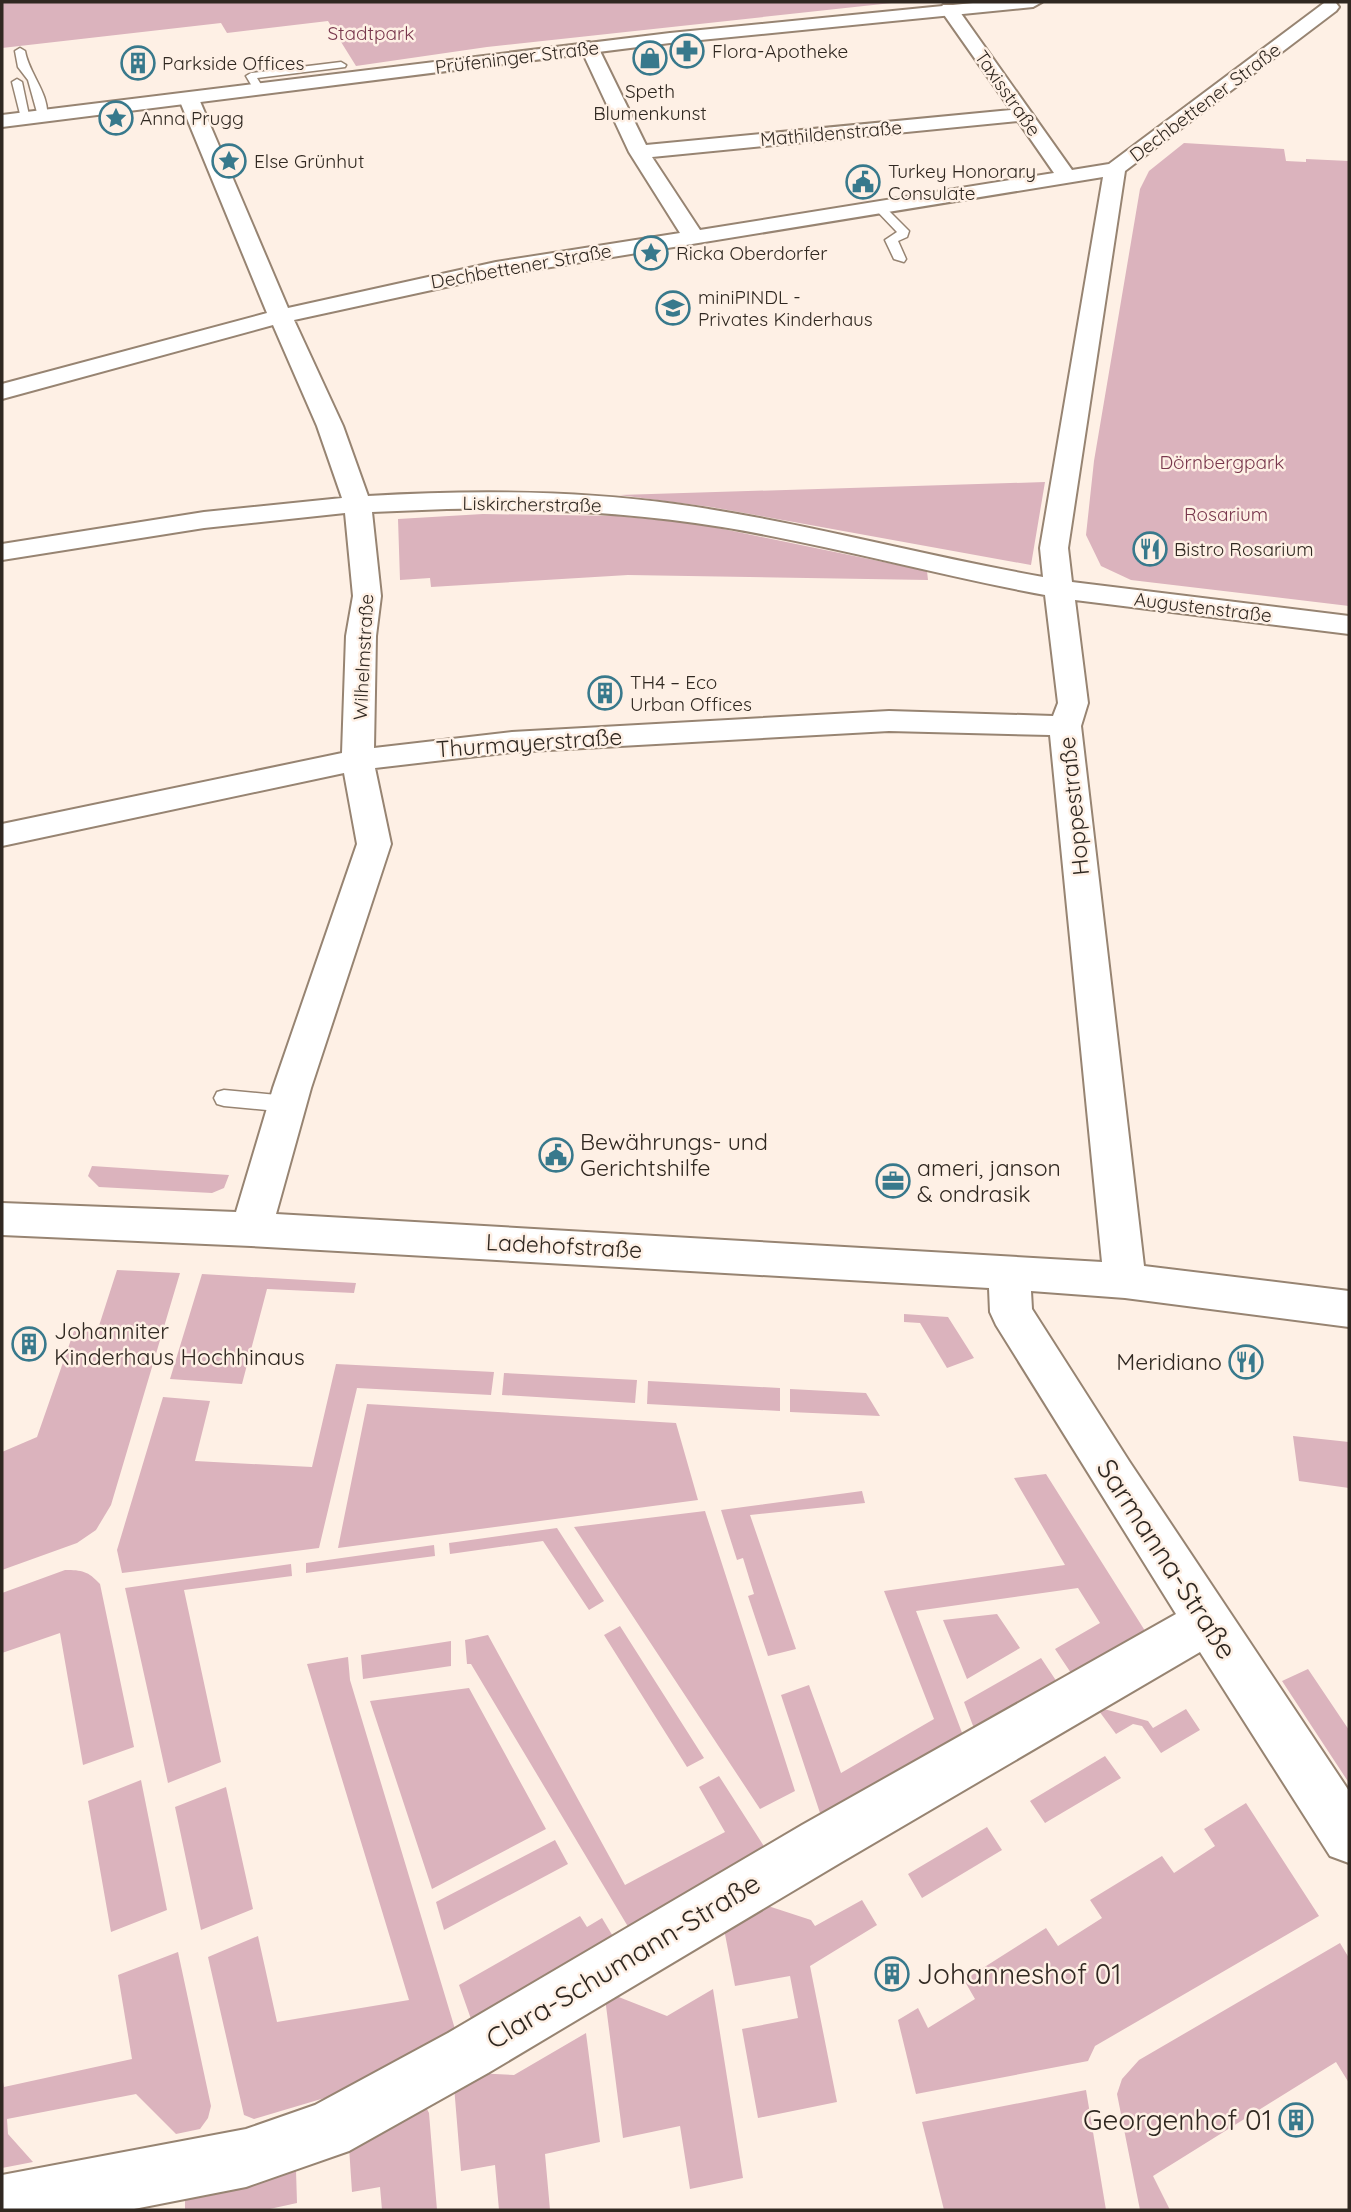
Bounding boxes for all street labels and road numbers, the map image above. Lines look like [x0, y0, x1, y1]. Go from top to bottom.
street label: Prüfeninger Straße [434, 35, 600, 79]
street label: Dechbettener Straße [1125, 37, 1285, 167]
street label: Taxisstraße [970, 45, 1046, 141]
street label: Mathildenstraße [759, 115, 903, 151]
street label: Dechbettener Straße [429, 238, 613, 294]
street label: Liskircherstraße [462, 491, 602, 517]
street label: Augustenstraße [1133, 587, 1273, 627]
street label: Wilhelmstraße [348, 593, 378, 721]
street label: Thurmayerstraße [435, 722, 623, 763]
street label: Hoppestraße [1052, 735, 1095, 877]
street label: Ladehofstraße [485, 1227, 643, 1264]
street label: Sarmanna-Straße [1090, 1452, 1245, 1665]
street label: Clara-Schumann-Straße [479, 1865, 766, 2056]

